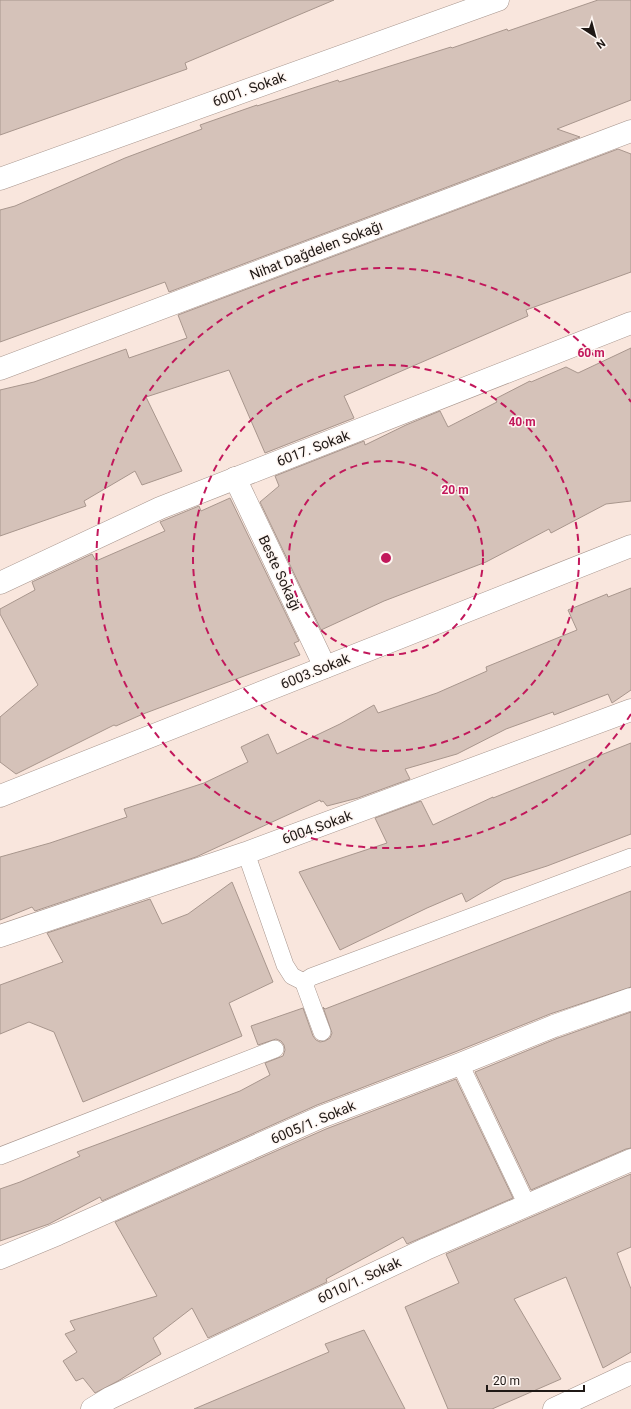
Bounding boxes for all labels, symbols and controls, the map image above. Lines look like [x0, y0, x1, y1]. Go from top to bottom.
north arrow [575, 16, 615, 56]
text: N [593, 36, 608, 51]
street label: 6001. Sokak [210, 68, 289, 110]
street label: Nihat Dağdelen Sokağı [247, 217, 385, 283]
text: 60 m [577, 346, 605, 360]
text: 40 m [508, 415, 536, 429]
street label: 6017. Sokak [274, 426, 353, 469]
text: 20 m [441, 483, 469, 497]
street label: Beste Sokağı [256, 533, 304, 613]
centre of rings [379, 551, 393, 565]
street label: 6003.Sokak [278, 650, 353, 692]
street label: 6004.Sokak [280, 807, 355, 847]
street label: 6005/1. Sokak [268, 1097, 359, 1147]
street label: 6010/1. Sokak [315, 1253, 404, 1306]
scale bar [487, 1367, 584, 1393]
text: 20 m [493, 1374, 520, 1388]

